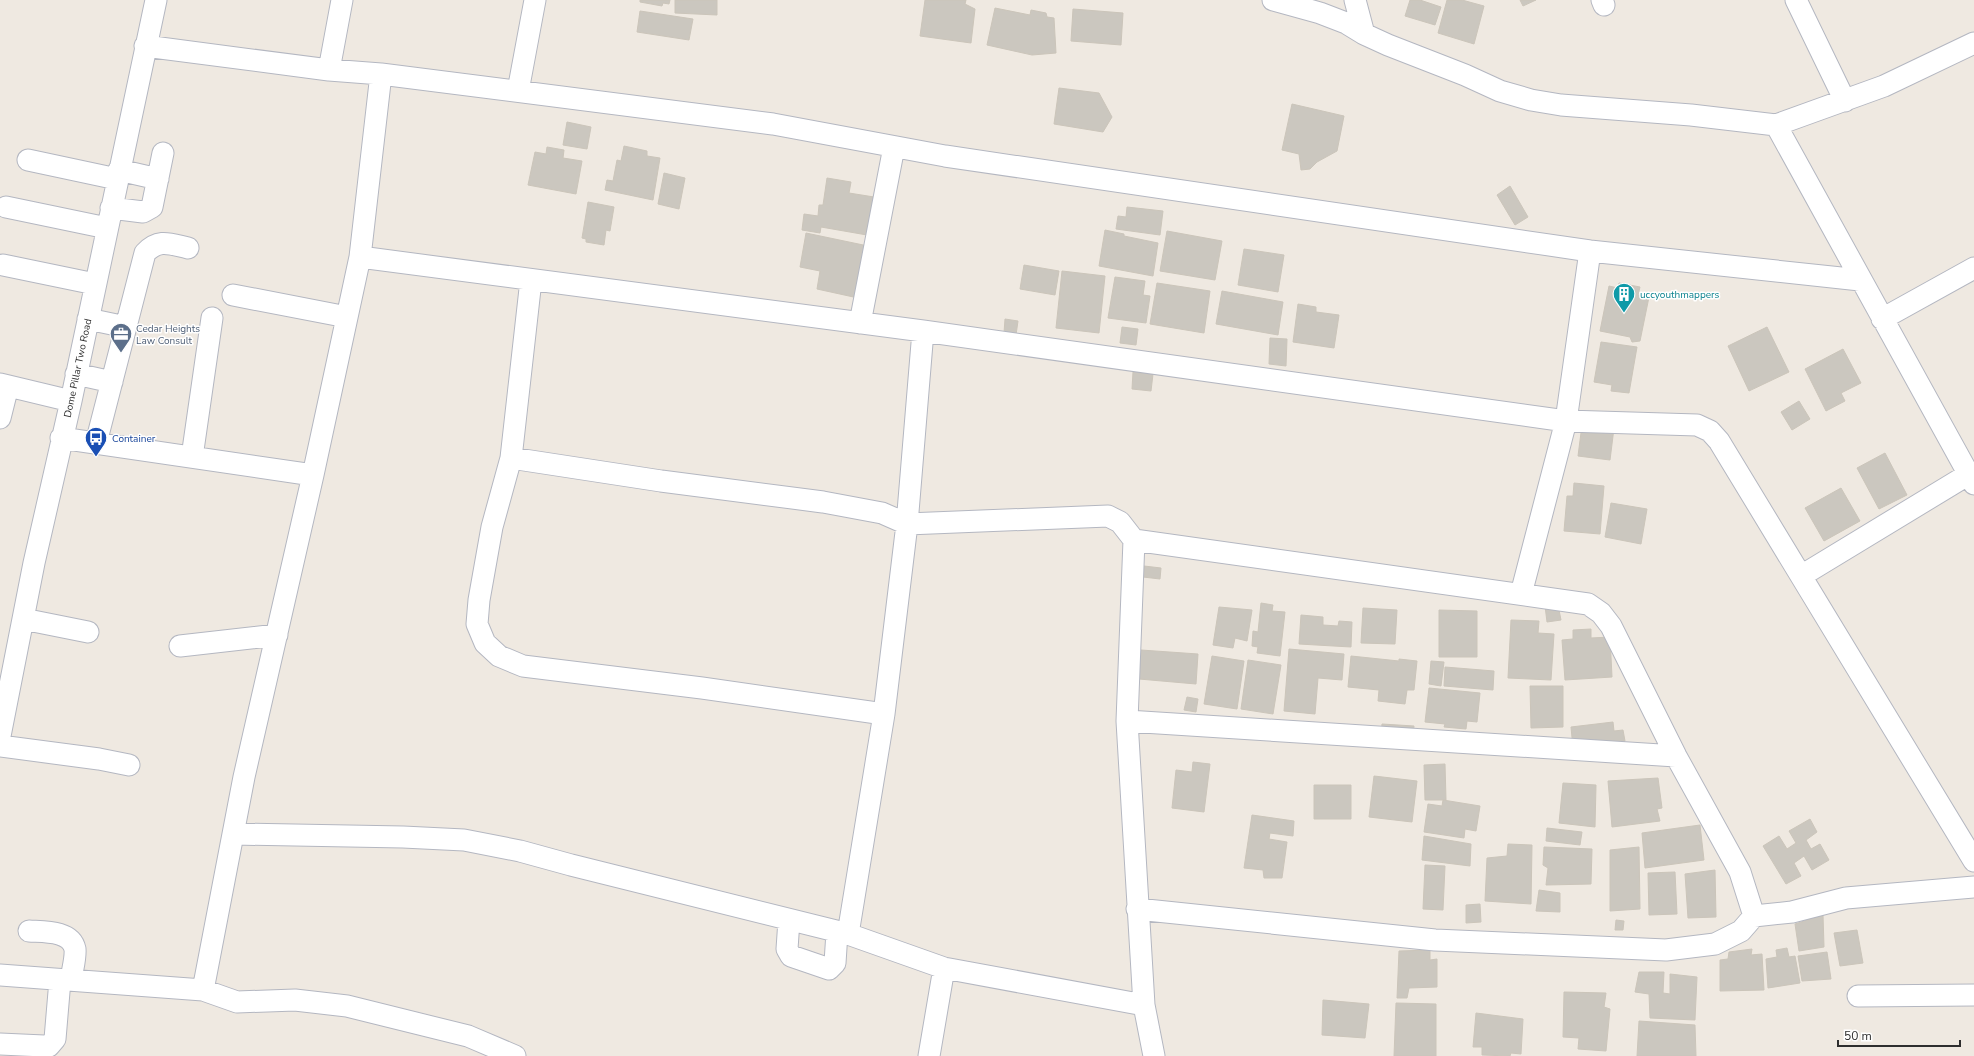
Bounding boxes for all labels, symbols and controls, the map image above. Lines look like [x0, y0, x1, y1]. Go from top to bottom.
building icon: uccyouthmappers [1611, 281, 1637, 314]
place label: uccyouthmappers [1640, 288, 1720, 302]
street label: Dome Pillar Two Road [61, 317, 95, 419]
office icon: Cedar Heights Law Consult [108, 321, 134, 354]
place label: Cedar Heights Law Consult [136, 322, 200, 348]
bus stop icon: Container [83, 425, 109, 458]
place label: Container [112, 432, 156, 446]
scale bar [1838, 1022, 1960, 1048]
text: 50 m [1844, 1028, 1872, 1044]

